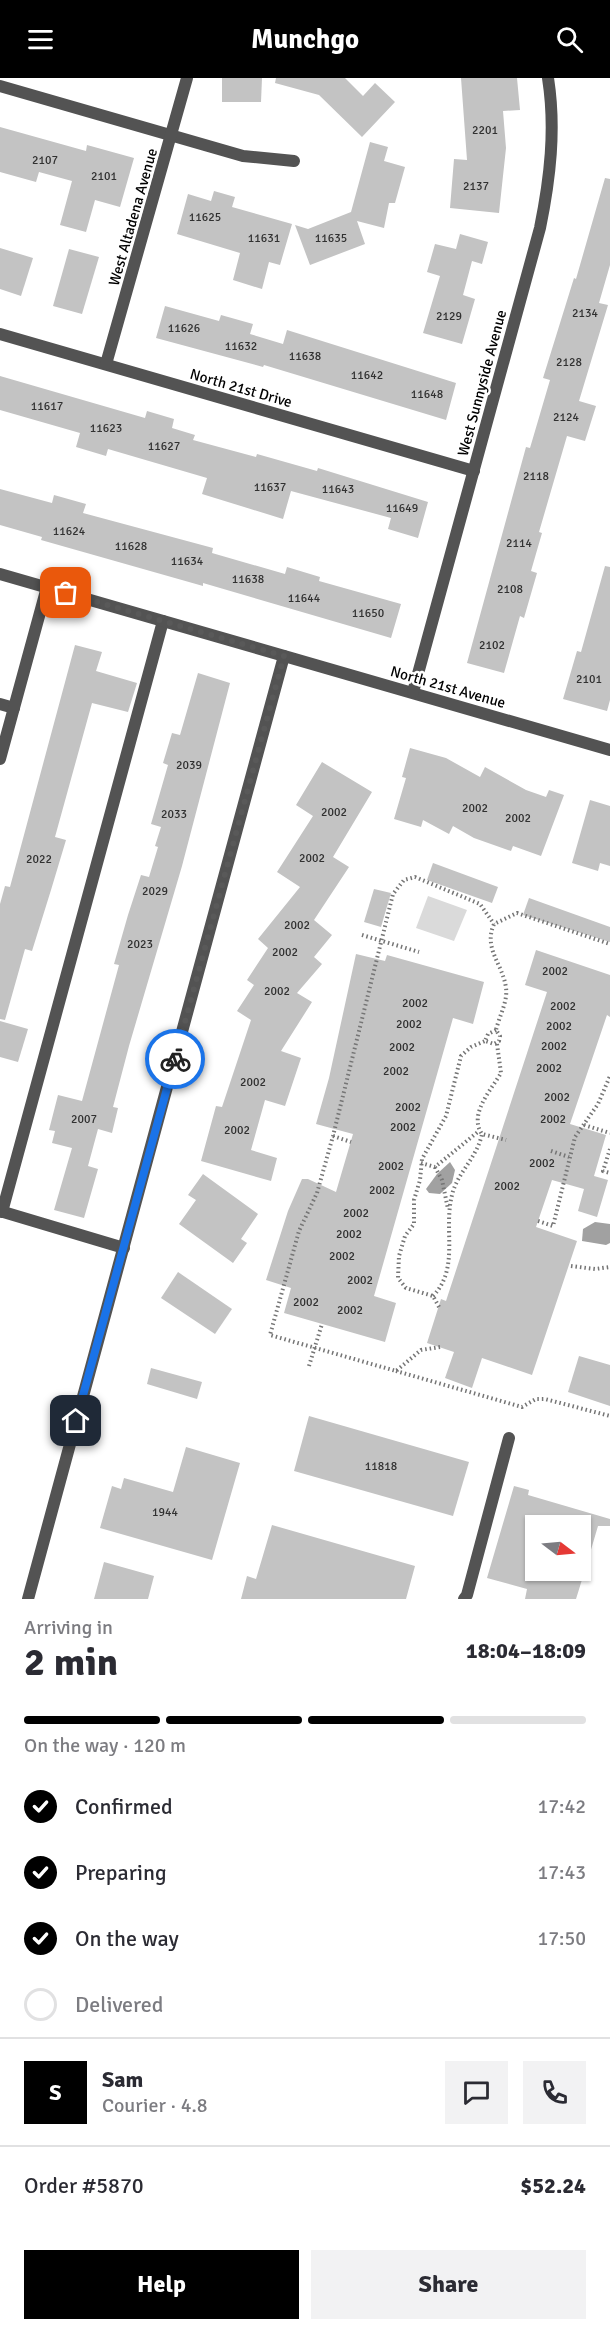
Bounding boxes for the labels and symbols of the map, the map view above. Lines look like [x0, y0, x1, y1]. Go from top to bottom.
house number: 2201 [472, 123, 498, 138]
street label: West Altadena Avenue [105, 146, 161, 288]
house number: 2107 [32, 153, 58, 168]
house number: 2101 [91, 169, 117, 184]
house number: 2137 [463, 179, 489, 194]
house number: 11625 [189, 210, 221, 225]
house number: 11631 [248, 231, 280, 246]
house number: 11635 [315, 231, 347, 246]
house number: 2134 [572, 306, 598, 321]
street label: West Sunnyside Avenue [454, 308, 510, 458]
house number: 2129 [436, 309, 462, 324]
house number: 11626 [168, 321, 200, 336]
house number: 11632 [225, 339, 257, 354]
house number: 11638 [289, 349, 321, 364]
house number: 2128 [556, 355, 582, 370]
street label: North 21st Drive [188, 365, 294, 411]
house number: 11642 [351, 368, 383, 383]
house number: 11648 [411, 387, 443, 402]
house number: 11617 [31, 399, 63, 414]
house number: 2124 [553, 410, 579, 425]
house number: 11623 [90, 421, 122, 436]
house number: 11627 [148, 439, 180, 454]
house number: 2118 [523, 469, 549, 484]
house number: 11637 [254, 480, 286, 495]
house number: 11643 [322, 482, 354, 497]
house number: 11649 [386, 501, 418, 516]
house number: 11624 [53, 524, 86, 539]
house number: 2114 [506, 536, 532, 551]
house number: 11628 [115, 539, 147, 554]
house number: 11634 [171, 554, 204, 569]
pin [40, 567, 91, 618]
house number: 11638 [232, 572, 264, 587]
house number: 2108 [497, 582, 523, 597]
house number: 11644 [288, 591, 321, 606]
house number: 11650 [352, 606, 384, 621]
house number: 2102 [479, 638, 505, 653]
street label: North 21st Avenue [388, 662, 508, 712]
house number: 2101 [576, 672, 602, 687]
house number: 2039 [176, 758, 202, 773]
house number: 2002 [462, 801, 488, 816]
house number: 2002 [321, 805, 347, 820]
house number: 2033 [161, 807, 187, 822]
house number: 2002 [505, 811, 531, 826]
house number: 2002 [299, 851, 325, 866]
house number: 2022 [26, 852, 52, 867]
house number: 2029 [142, 884, 168, 899]
house number: 2002 [284, 918, 310, 933]
house number: 2023 [127, 937, 153, 952]
house number: 2002 [272, 945, 298, 960]
house number: 2002 [542, 964, 568, 979]
house number: 2002 [264, 984, 290, 999]
house number: 2002 [402, 996, 428, 1011]
house number: 2002 [550, 999, 576, 1014]
house number: 2002 [396, 1017, 422, 1032]
house number: 2002 [546, 1019, 572, 1034]
courier [145, 1029, 205, 1089]
house number: 2002 [541, 1039, 567, 1054]
house number: 2002 [389, 1040, 415, 1055]
house number: 2002 [536, 1061, 562, 1076]
house number: 2002 [383, 1064, 409, 1079]
house number: 2002 [240, 1075, 266, 1090]
house number: 2002 [544, 1090, 570, 1105]
house number: 2002 [395, 1100, 421, 1115]
house number: 2007 [71, 1112, 97, 1127]
house number: 2002 [540, 1112, 566, 1127]
house number: 2002 [390, 1120, 416, 1135]
house number: 2002 [224, 1123, 250, 1138]
house number: 2002 [529, 1156, 555, 1171]
house number: 2002 [378, 1159, 404, 1174]
house number: 2002 [494, 1179, 520, 1194]
house number: 2002 [369, 1183, 395, 1198]
house number: 2002 [343, 1206, 369, 1221]
house number: 2002 [336, 1227, 362, 1242]
house number: 2002 [329, 1249, 355, 1264]
house number: 2002 [347, 1273, 373, 1288]
house number: 2002 [293, 1295, 319, 1310]
house number: 2002 [337, 1303, 363, 1318]
pin [50, 1395, 101, 1446]
house number: 11818 [365, 1459, 397, 1474]
house number: 1944 [152, 1505, 178, 1520]
north arrow [525, 1515, 591, 1581]

